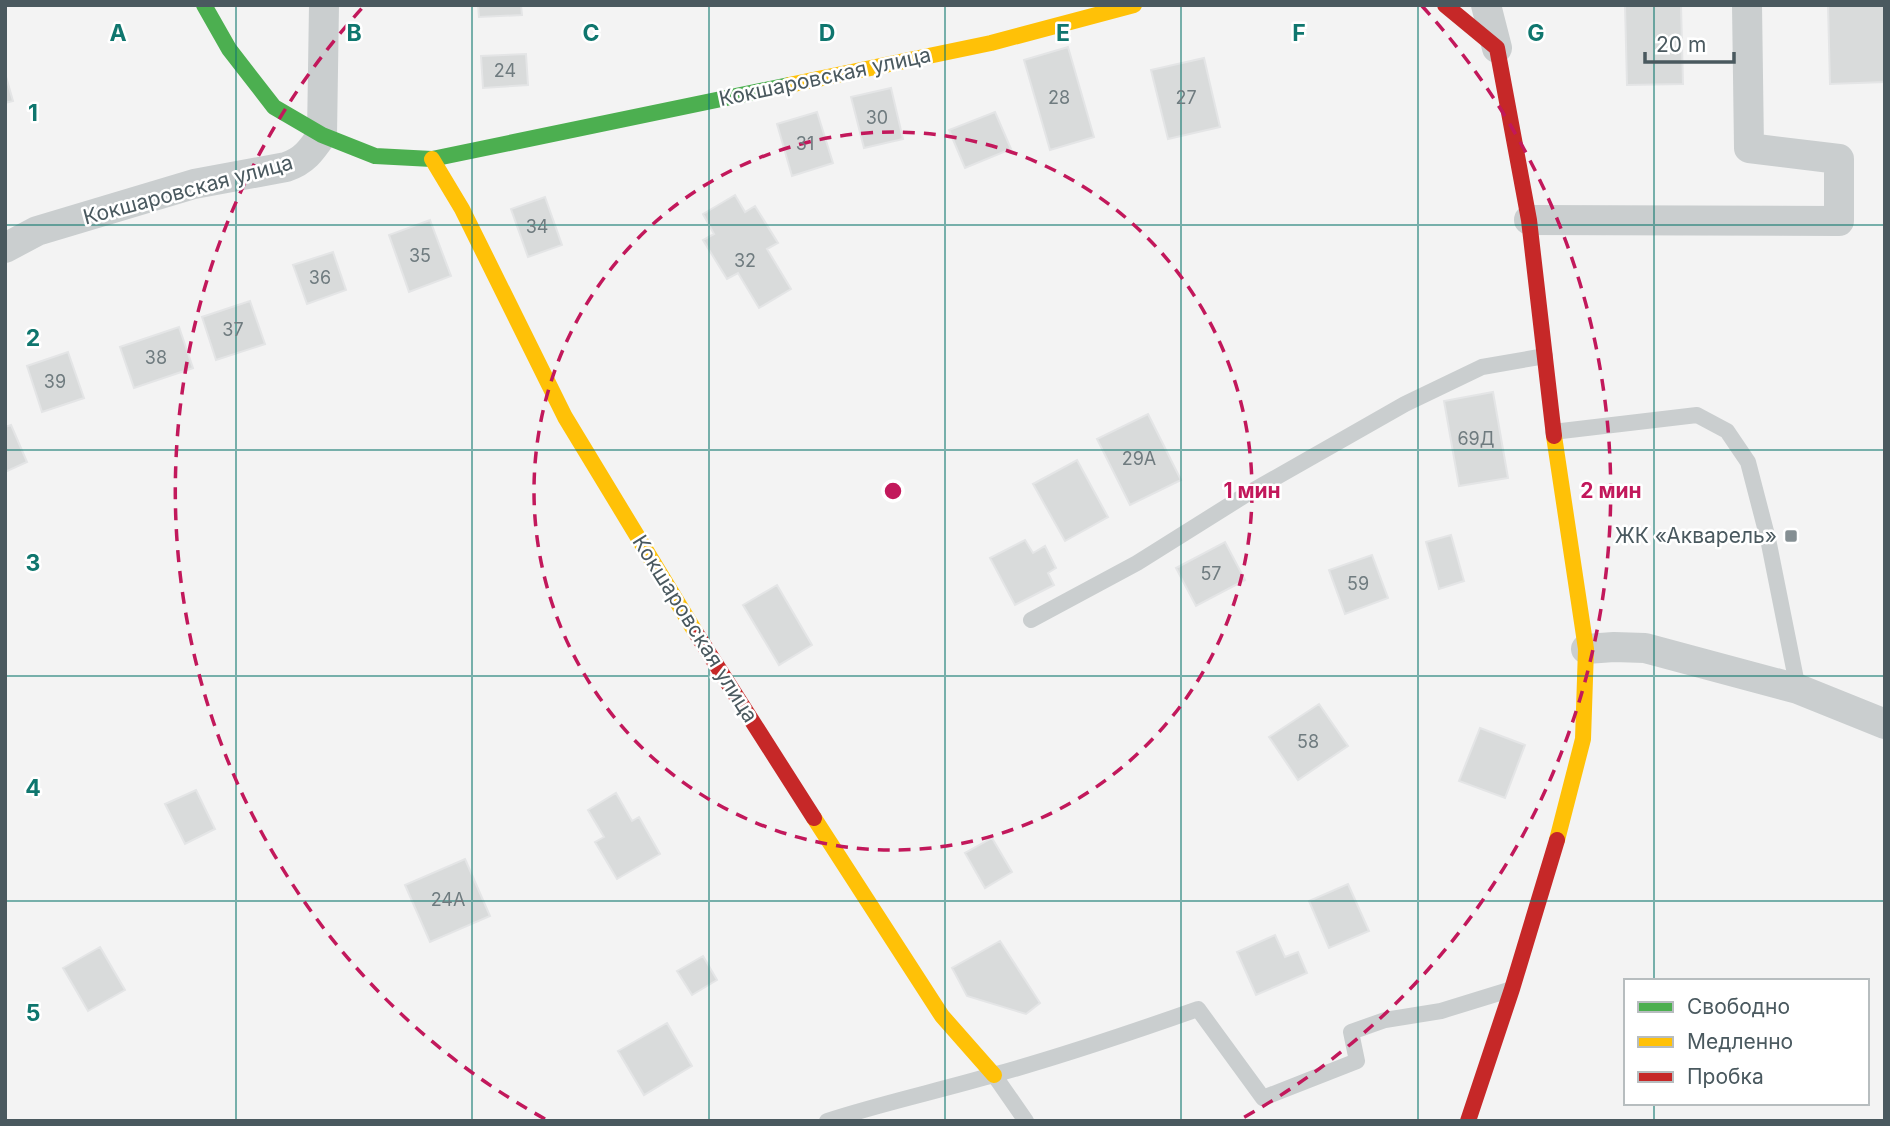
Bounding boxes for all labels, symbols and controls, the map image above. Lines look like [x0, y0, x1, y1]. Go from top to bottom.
text: A [109, 19, 127, 47]
text: B [346, 19, 362, 47]
text: C [582, 19, 600, 47]
text: D [819, 19, 835, 47]
text: E [1056, 19, 1070, 47]
text: F [1292, 19, 1306, 47]
text: G [1527, 19, 1545, 47]
scale bar [1645, 21, 1734, 65]
text: 20 m [1656, 32, 1706, 57]
street label: Кокшаровская улица [717, 42, 933, 111]
house number: 24 [494, 60, 516, 81]
house number: 28 [1048, 87, 1070, 108]
house number: 27 [1175, 87, 1197, 108]
text: 1 [28, 99, 38, 127]
house number: 30 [866, 107, 888, 128]
house number: 31 [796, 133, 814, 154]
street label: Кокшаровская улица [80, 149, 295, 230]
house number: 34 [526, 216, 548, 237]
house number: 35 [409, 245, 431, 266]
house number: 32 [734, 250, 756, 271]
house number: 36 [309, 267, 331, 288]
house number: 37 [222, 319, 244, 340]
text: 2 [26, 324, 40, 352]
house number: 38 [145, 347, 167, 368]
house number: 39 [44, 371, 66, 392]
house number: 69Д [1457, 428, 1495, 449]
house number: 29А [1122, 448, 1156, 469]
text: 1 мин [1223, 478, 1281, 503]
text: 2 мин [1580, 478, 1642, 503]
centre of rings [881, 479, 905, 503]
place label: ЖК «Акварель» [1615, 523, 1777, 548]
marker: ЖК «Акварель» [1783, 528, 1799, 544]
street label: Кокшаровская улица [628, 531, 763, 727]
text: 3 [26, 549, 40, 577]
house number: 57 [1200, 563, 1222, 584]
house number: 59 [1347, 573, 1369, 594]
house number: 58 [1297, 731, 1319, 752]
text: 4 [25, 774, 41, 802]
house number: 24А [431, 889, 465, 910]
legend [1624, 979, 1869, 1105]
text: Свободно [1687, 994, 1790, 1019]
text: 5 [26, 999, 40, 1027]
text: Медленно [1687, 1029, 1793, 1054]
text: Пробка [1687, 1064, 1764, 1089]

